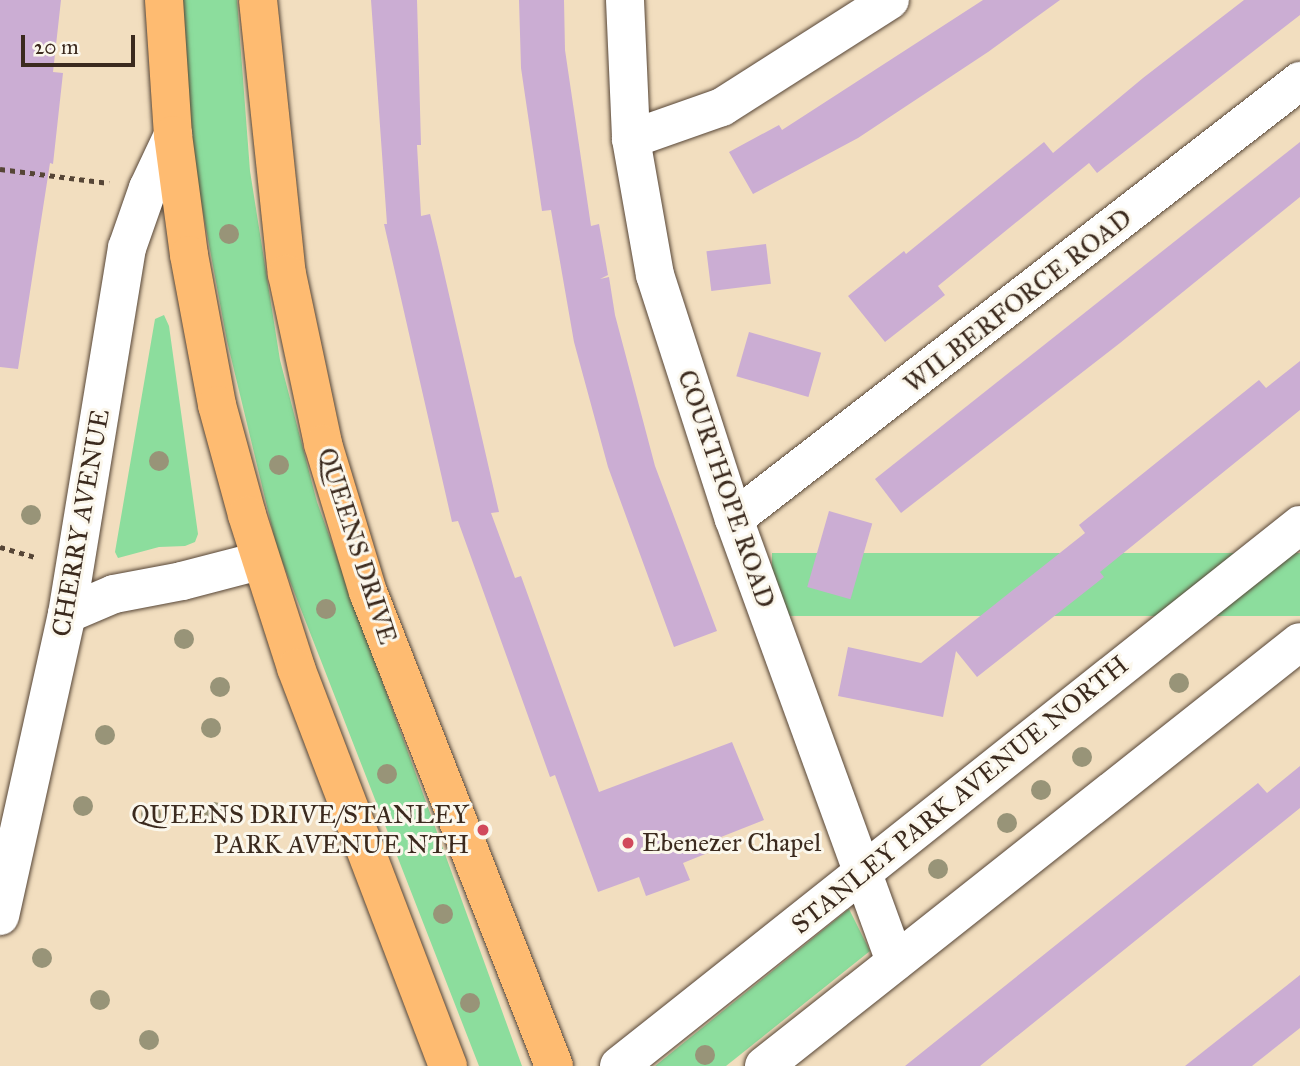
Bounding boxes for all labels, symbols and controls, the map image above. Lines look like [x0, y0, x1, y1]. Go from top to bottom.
scale bar [24, 21, 138, 65]
text: 20 m [34, 34, 79, 60]
street label: WILBERFORCE ROAD [898, 202, 1138, 400]
street label: COURTHOPE ROAD [671, 366, 781, 612]
street label: CHERRY AVENUE [46, 407, 116, 639]
street label: QUEENS DRIVE [311, 444, 403, 648]
street label: STANLEY PARK AVENUE NORTH [785, 649, 1135, 941]
place label: QUEENS DRIVE/STANLEY PARK AVENUE NTH [131, 799, 469, 860]
marker: QUEENS DRIVE/STANLEY PARK AVENUE NTH [475, 822, 491, 838]
place label: Ebenezer Chapel [642, 827, 821, 859]
marker: Ebenezer Chapel [620, 835, 636, 851]

